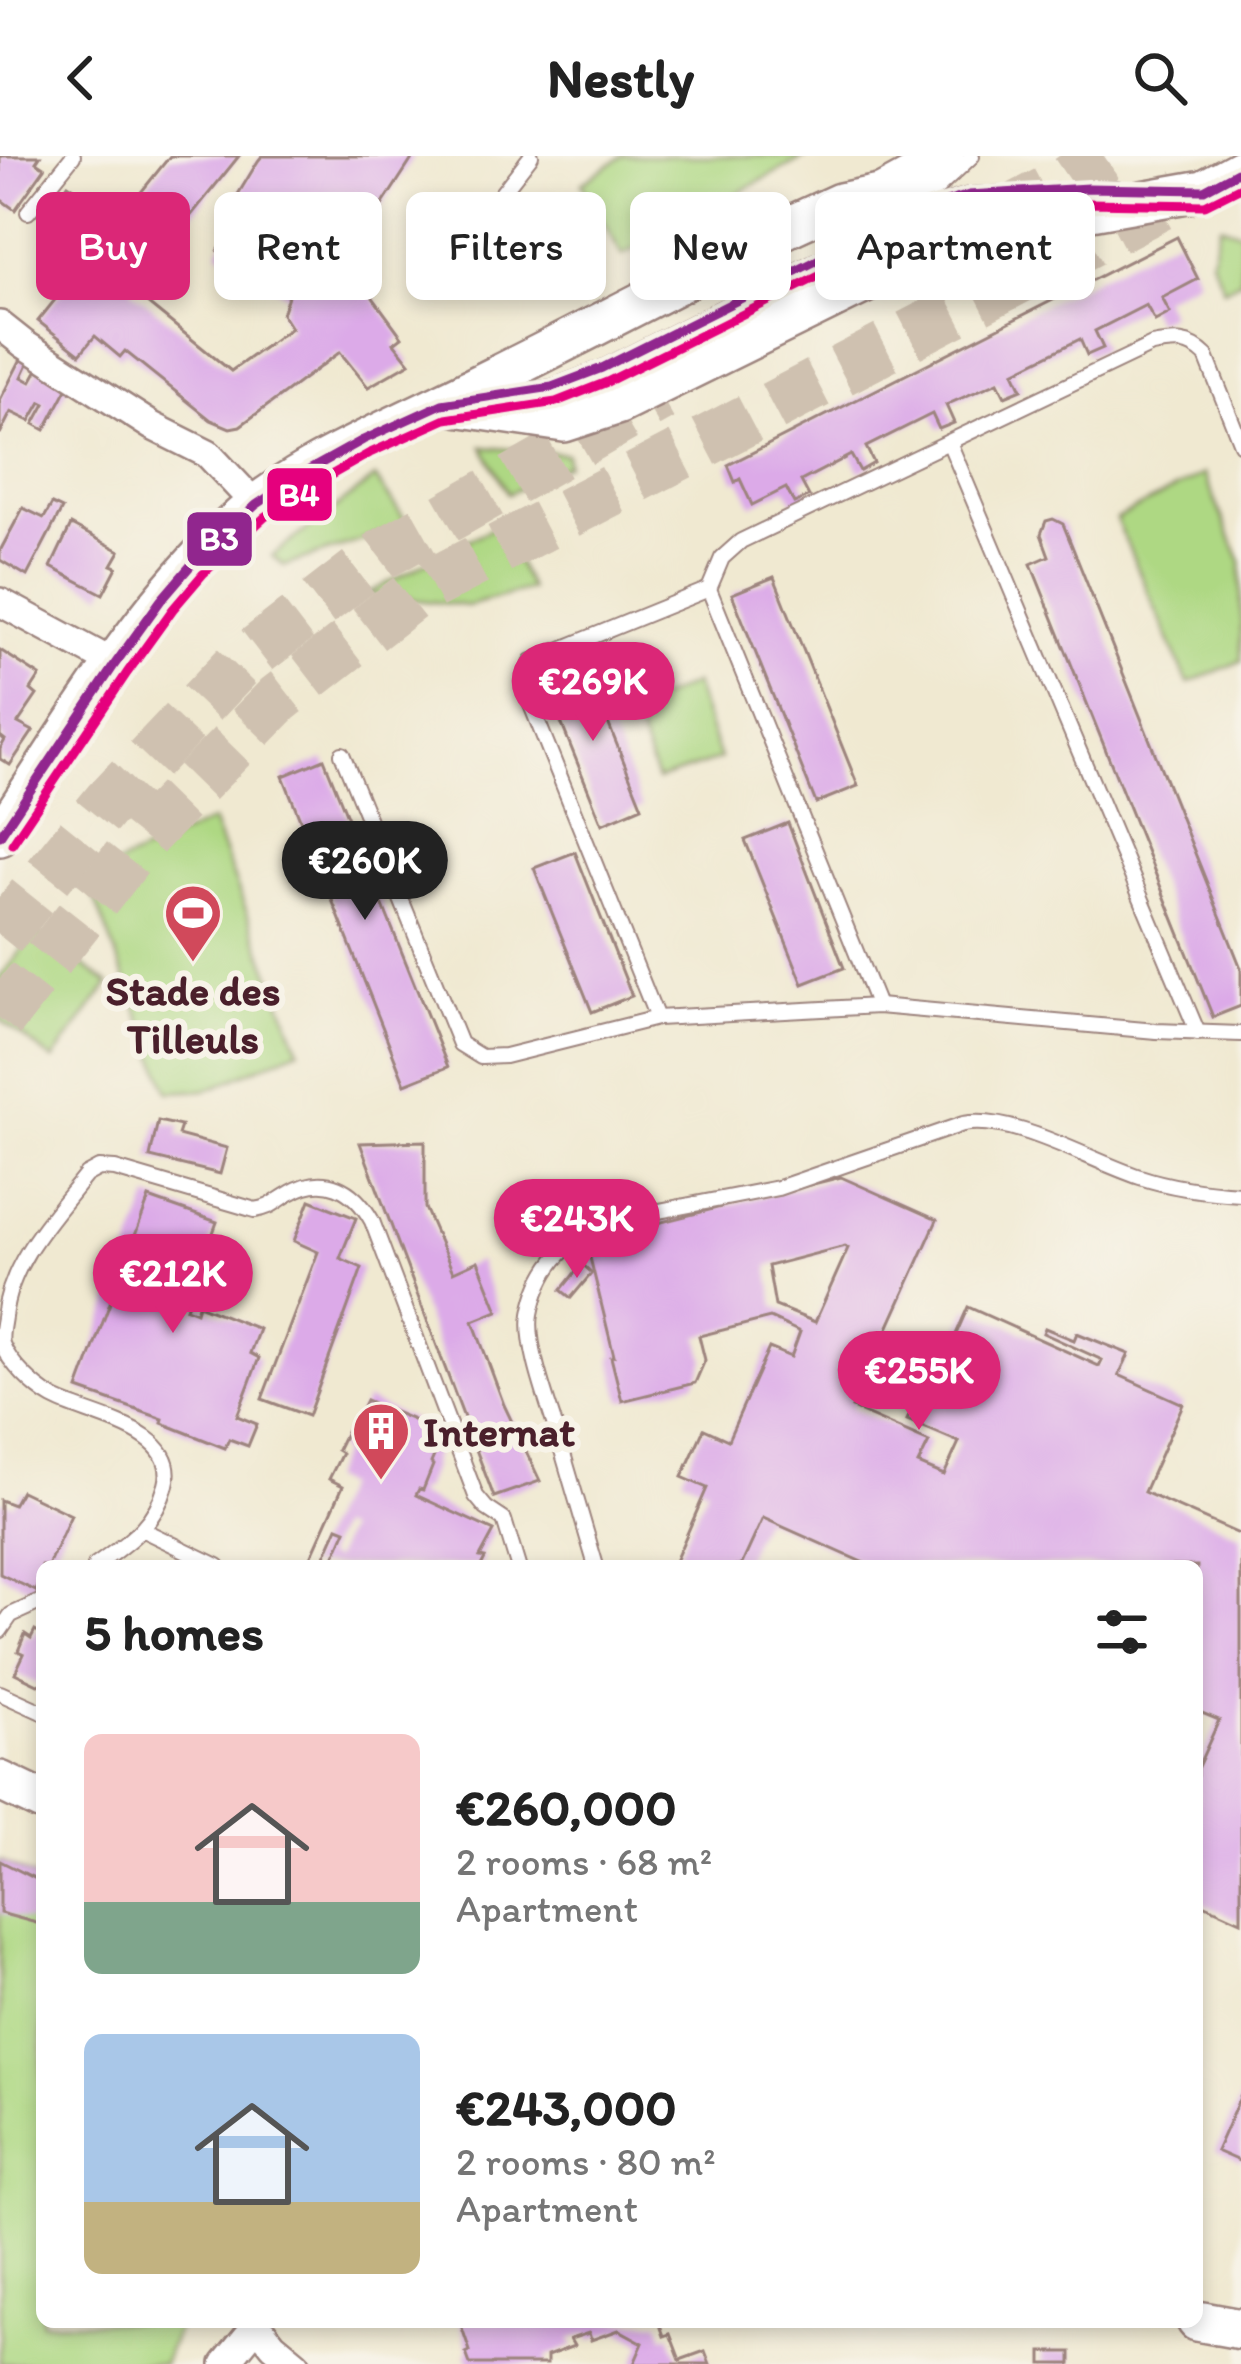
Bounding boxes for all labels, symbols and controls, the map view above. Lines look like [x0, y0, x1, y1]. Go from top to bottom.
icon: back [48, 45, 114, 111]
icon: search [1127, 45, 1193, 111]
text: Nestly [547, 46, 694, 111]
chip: Buy [36, 192, 190, 300]
chip: Rent [214, 192, 382, 300]
chip: Filters [406, 192, 606, 300]
chip: New [630, 192, 791, 300]
chip: Apartment [815, 192, 1095, 300]
line badge: B4 [265, 466, 334, 523]
text: B4 [278, 475, 320, 514]
line badge: B3 [185, 510, 254, 568]
text: B3 [199, 519, 239, 558]
pin: €269K [509, 642, 677, 744]
text: €269K [539, 657, 647, 704]
pin: €260K [281, 821, 449, 923]
text: €260K [309, 836, 421, 883]
sports icon: Stade des Tilleuls [162, 882, 224, 964]
place label: Stade des Tilleuls [106, 965, 280, 1064]
pin: €243K [493, 1179, 661, 1281]
text: €243K [521, 1194, 633, 1241]
pin: €212K [89, 1234, 257, 1336]
text: €212K [120, 1249, 226, 1296]
pin: €255K [835, 1331, 1003, 1433]
text: €255K [865, 1346, 973, 1393]
building icon: Internat [350, 1400, 412, 1482]
place label: Internat [423, 1406, 575, 1457]
icon: filters [1089, 1599, 1155, 1665]
text: 5 homes [84, 1602, 264, 1663]
text: €260,000 [456, 1777, 677, 1838]
icon: home [180, 1782, 324, 1926]
text: 2 rooms · 68 m² [456, 1838, 712, 1885]
text: Apartment [456, 1885, 638, 1932]
text: €243,000 [456, 2077, 677, 2138]
icon: home [180, 2082, 324, 2226]
text: 2 rooms · 80 m² [456, 2138, 716, 2185]
text: Apartment [456, 2185, 638, 2232]

